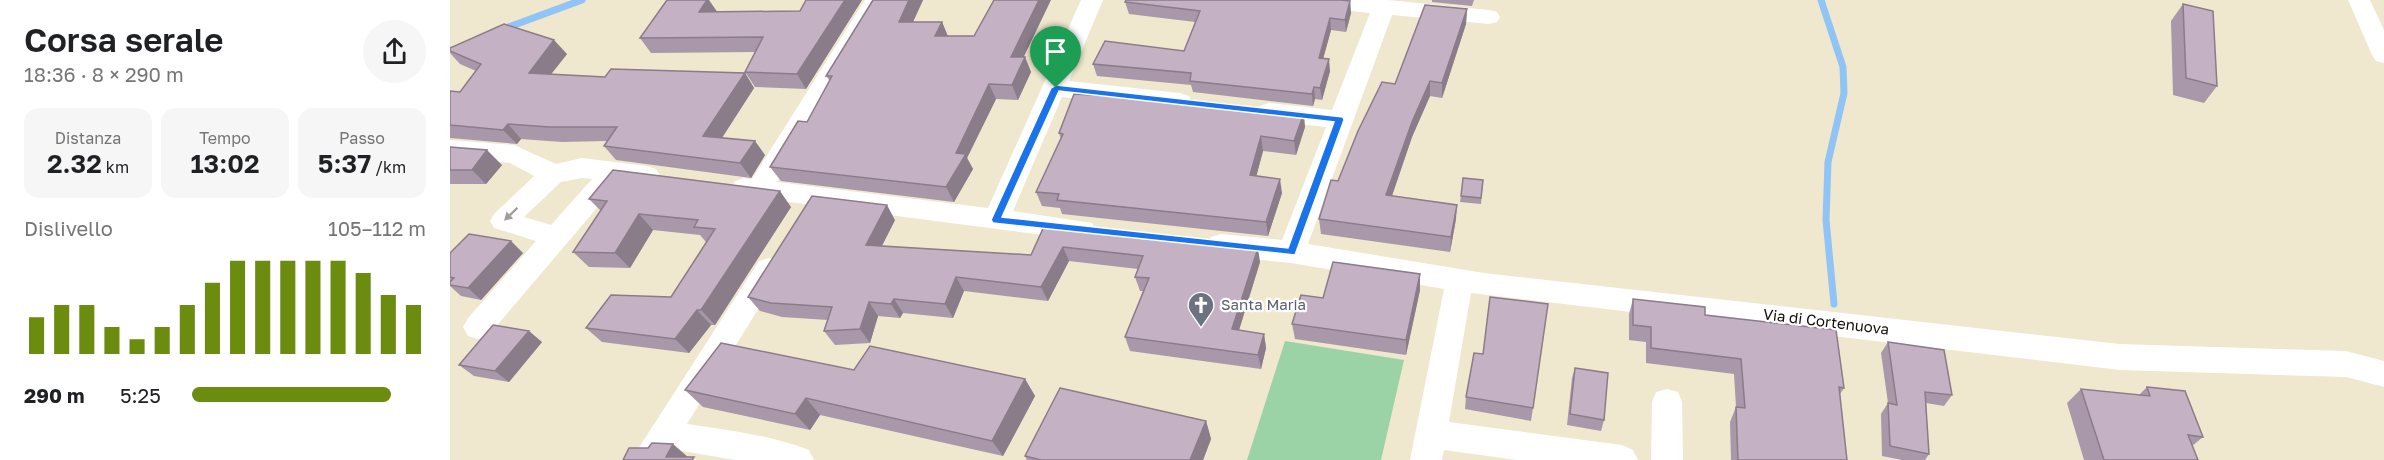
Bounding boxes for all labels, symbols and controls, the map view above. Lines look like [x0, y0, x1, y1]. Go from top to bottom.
text: Corsa serale [24, 20, 223, 59]
button: share [363, 20, 426, 83]
pin [1030, 26, 1081, 88]
icon: arrive [1039, 35, 1072, 68]
text: 18:36 · 8 × 290 m [24, 62, 184, 86]
text: Distanza [55, 128, 121, 148]
text: Tempo [199, 128, 251, 148]
text: Passo [339, 128, 385, 148]
text: 2.32 [47, 148, 102, 179]
text: 13:02 [190, 148, 260, 179]
text: 5:37 [318, 148, 371, 179]
text: km [102, 157, 129, 177]
text: /km [371, 157, 406, 177]
one-way arrow [503, 207, 518, 221]
text: Dislivello [24, 216, 113, 240]
text: 105–112 m [328, 216, 426, 240]
church icon: Santa Maria [1186, 290, 1216, 328]
place label: Santa Maria [1221, 295, 1306, 313]
street label: Via di Cortenuova [1762, 304, 1890, 338]
text: 290 m [24, 383, 84, 407]
text: 5:25 [120, 383, 161, 407]

